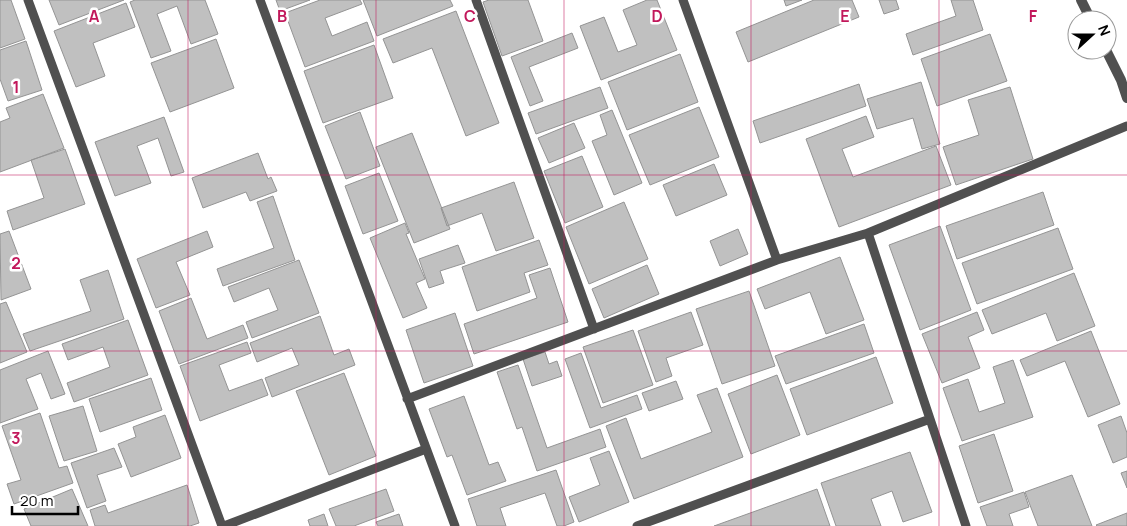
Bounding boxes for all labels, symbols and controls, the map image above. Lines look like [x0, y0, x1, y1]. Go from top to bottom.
text: A [89, 5, 100, 27]
text: B [277, 5, 287, 27]
text: C [464, 5, 476, 27]
text: D [651, 5, 663, 27]
text: E [840, 5, 850, 27]
text: F [1029, 5, 1038, 27]
north arrow [1067, 10, 1117, 60]
text: N [1094, 22, 1115, 38]
text: 1 [12, 76, 20, 98]
text: 2 [11, 252, 21, 274]
text: 3 [11, 427, 21, 449]
scale bar [12, 484, 79, 516]
text: 20 m [20, 490, 53, 511]

